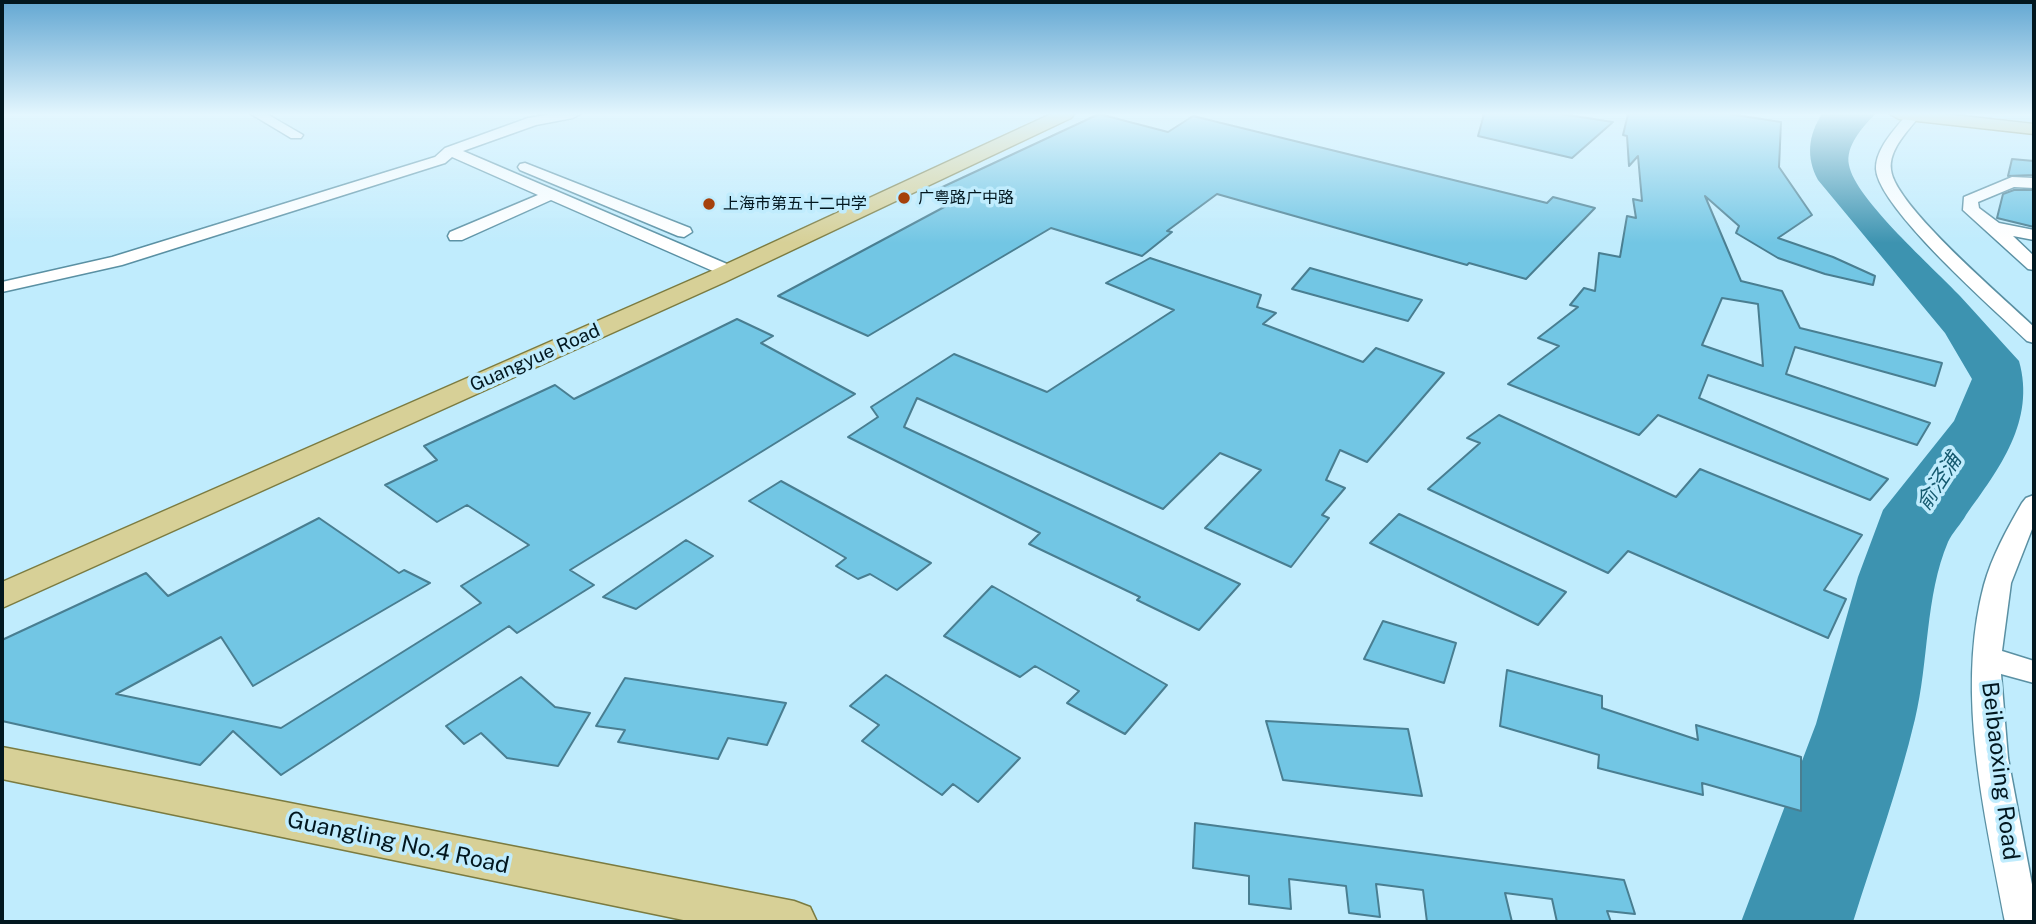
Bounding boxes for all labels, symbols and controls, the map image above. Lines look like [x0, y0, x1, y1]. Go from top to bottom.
place label: 广粤路广中路 [918, 188, 1014, 208]
marker: 广粤路广中路 [896, 190, 912, 206]
place label: 上海市第五十二中学 [723, 194, 867, 214]
marker: 上海市第五十二中学 [701, 196, 717, 212]
street label: Guangyue Road [466, 319, 604, 397]
water label: 俞泾浦 [1911, 449, 1967, 515]
street label: Beibaoxing Road [1975, 680, 2025, 862]
street label: Guangling No.4 Road [285, 806, 511, 880]

